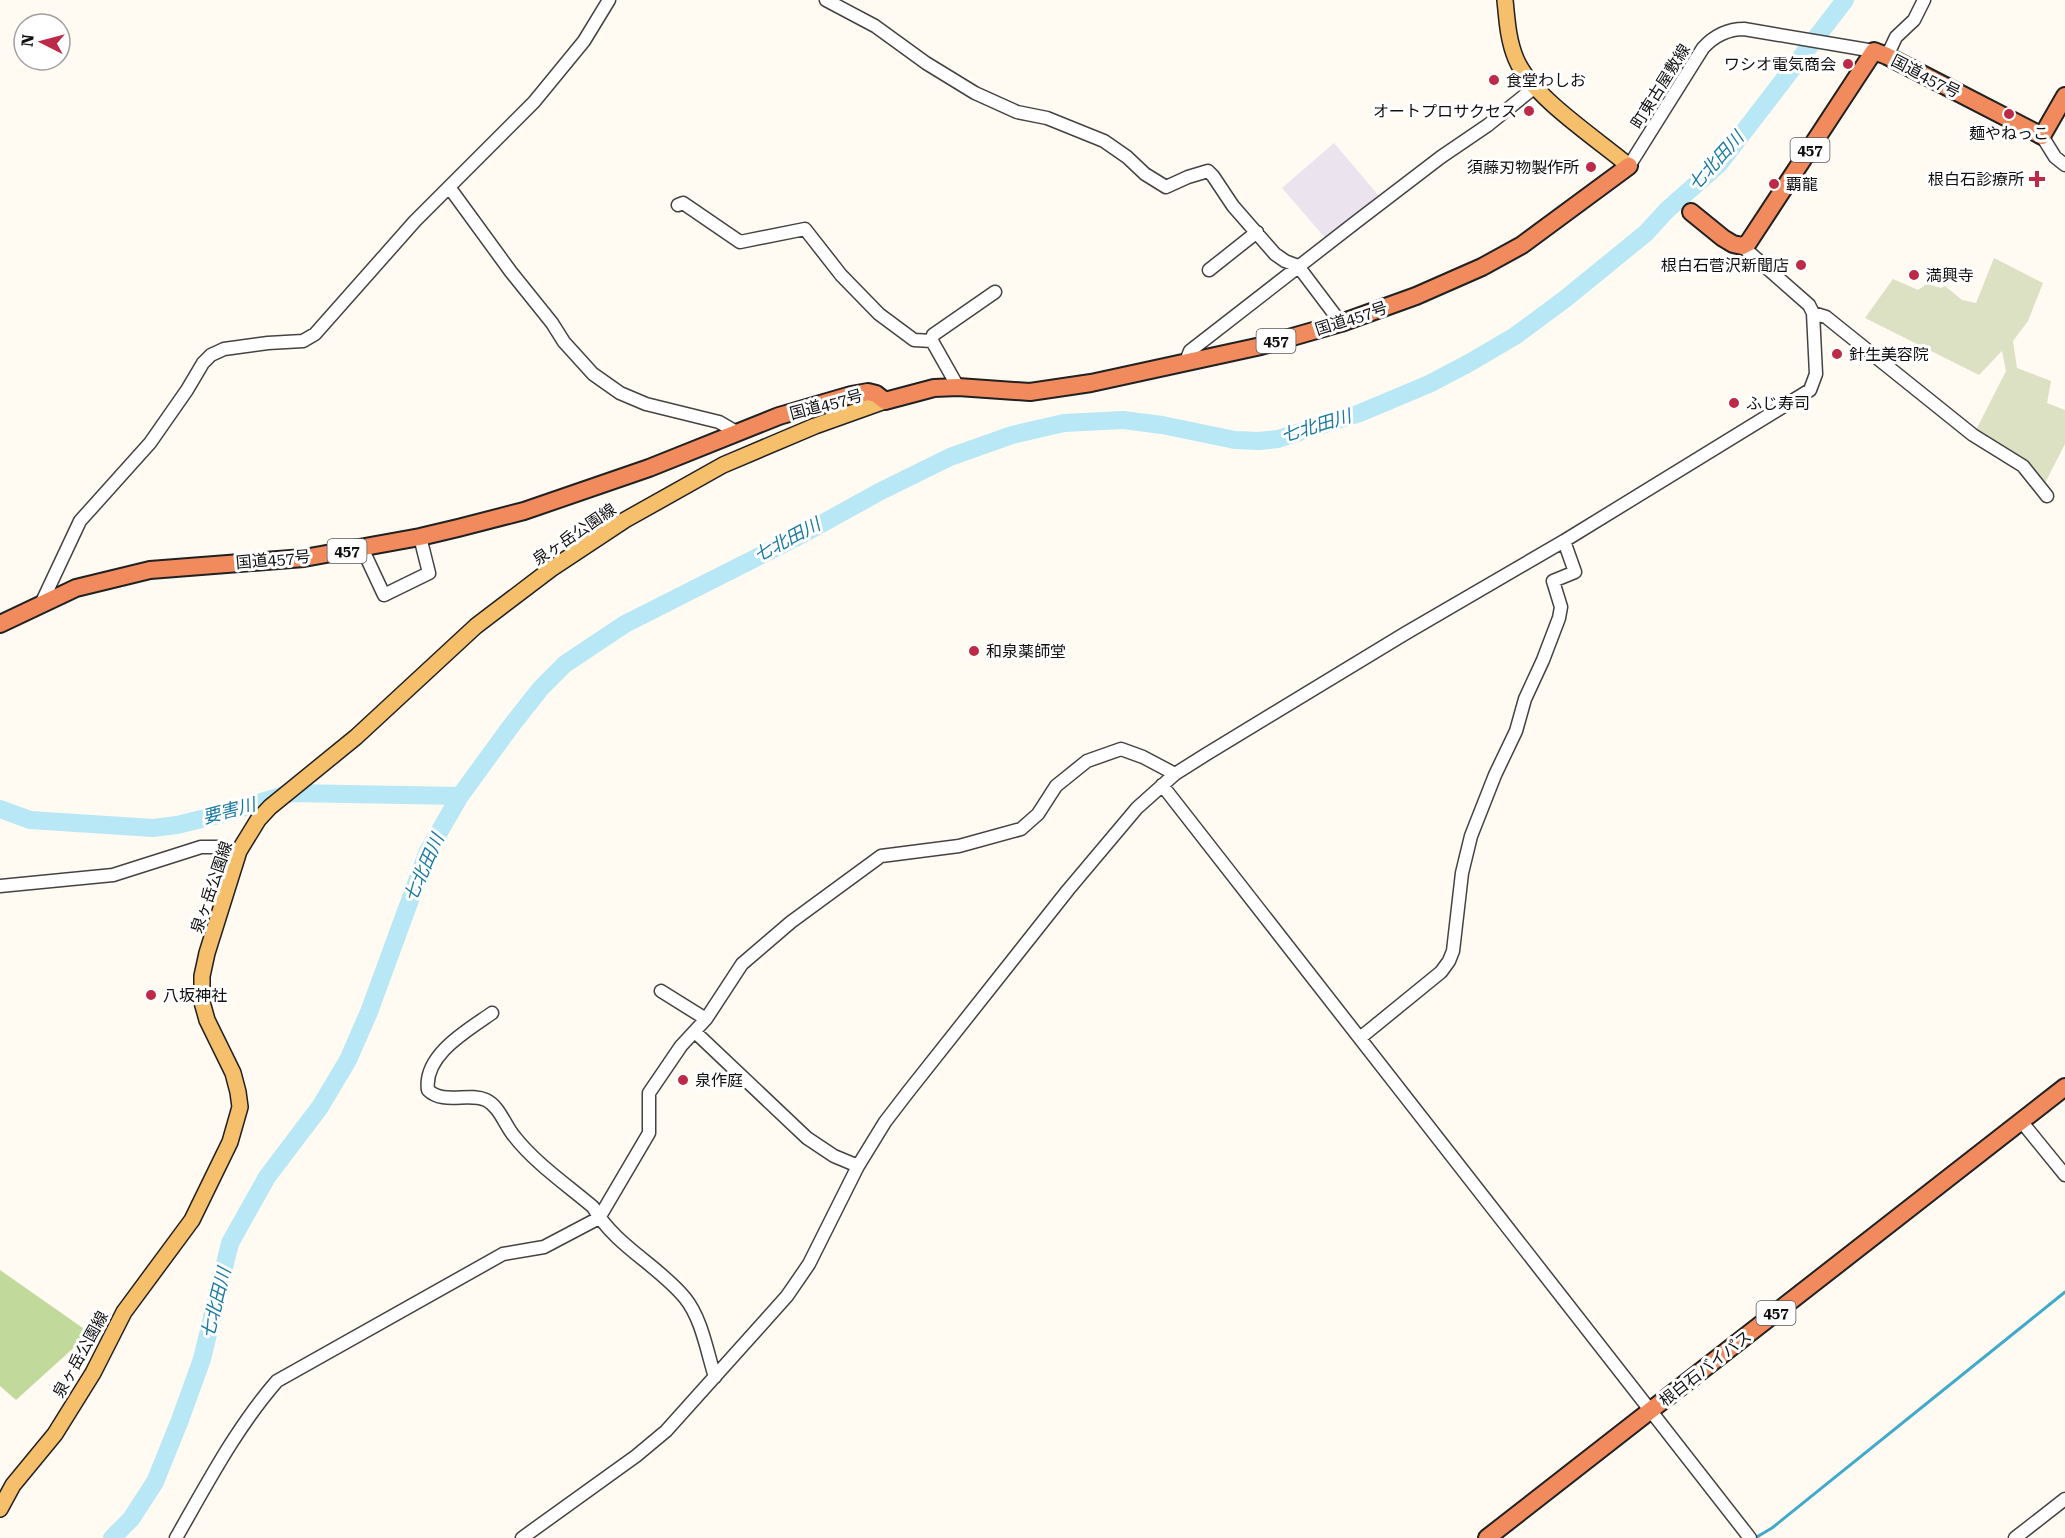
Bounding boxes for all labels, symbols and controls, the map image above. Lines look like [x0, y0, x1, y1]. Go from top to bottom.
north arrow [12, 12, 72, 72]
text: N [17, 33, 38, 48]
street label: 町東古屋敷線 [1627, 41, 1694, 132]
street label: 国道457号 [1888, 51, 1963, 102]
place label: ワシオ電気商会 [1724, 55, 1836, 74]
marker: ワシオ電気商会 [1841, 57, 1855, 71]
place label: 食堂わしお [1506, 71, 1586, 90]
marker: 食堂わしお [1487, 73, 1501, 87]
place label: オートプロサクセス [1373, 102, 1517, 121]
marker: オートプロサクセス [1522, 104, 1536, 118]
marker: 麺やねっこ [2002, 107, 2016, 121]
place label: 麺やねっこ [1969, 124, 2049, 143]
water label: 七北田川 [1684, 125, 1749, 194]
road number: 457 [1790, 138, 1830, 162]
place label: 須藤刃物製作所 [1467, 158, 1579, 177]
marker: 須藤刃物製作所 [1584, 160, 1598, 174]
place label: 根白石診療所 [1928, 170, 2024, 189]
marker: 根白石診療所 [2028, 170, 2046, 188]
place label: 覇龍 [1786, 175, 1818, 194]
marker: 覇龍 [1767, 177, 1781, 191]
place label: 根白石菅沢新聞店 [1661, 256, 1789, 275]
marker: 根白石菅沢新聞店 [1794, 258, 1808, 272]
place label: 満興寺 [1926, 266, 1974, 285]
marker: 満興寺 [1907, 268, 1921, 282]
street label: 国道457号 [1313, 298, 1390, 339]
road number: 457 [1256, 329, 1296, 353]
place label: 針生美容院 [1849, 345, 1929, 364]
marker: 針生美容院 [1830, 347, 1844, 361]
street label: 国道457号 [788, 386, 865, 423]
place label: ふじ寿司 [1746, 394, 1810, 413]
marker: ふじ寿司 [1727, 396, 1741, 410]
water label: 七北田川 [1278, 404, 1355, 446]
street label: 泉ヶ岳公園線 [529, 500, 619, 569]
water label: 七北田川 [750, 512, 825, 566]
road number: 457 [328, 539, 366, 563]
street label: 国道457号 [235, 547, 311, 572]
place label: 和泉薬師堂 [986, 642, 1066, 661]
marker: 和泉薬師堂 [967, 644, 981, 658]
water label: 要害川 [200, 793, 260, 828]
water label: 七北田川 [399, 829, 449, 905]
street label: 泉ヶ岳公園線 [187, 839, 236, 936]
place label: 八坂神社 [163, 986, 227, 1005]
marker: 八坂神社 [144, 988, 158, 1002]
place label: 泉作庭 [695, 1071, 743, 1090]
marker: 泉作庭 [676, 1073, 690, 1087]
water label: 七北田川 [197, 1263, 235, 1340]
road number: 457 [1756, 1301, 1796, 1325]
street label: 泉ヶ岳公園線 [49, 1308, 112, 1401]
street label: 根白石バイパス [1655, 1327, 1755, 1410]

